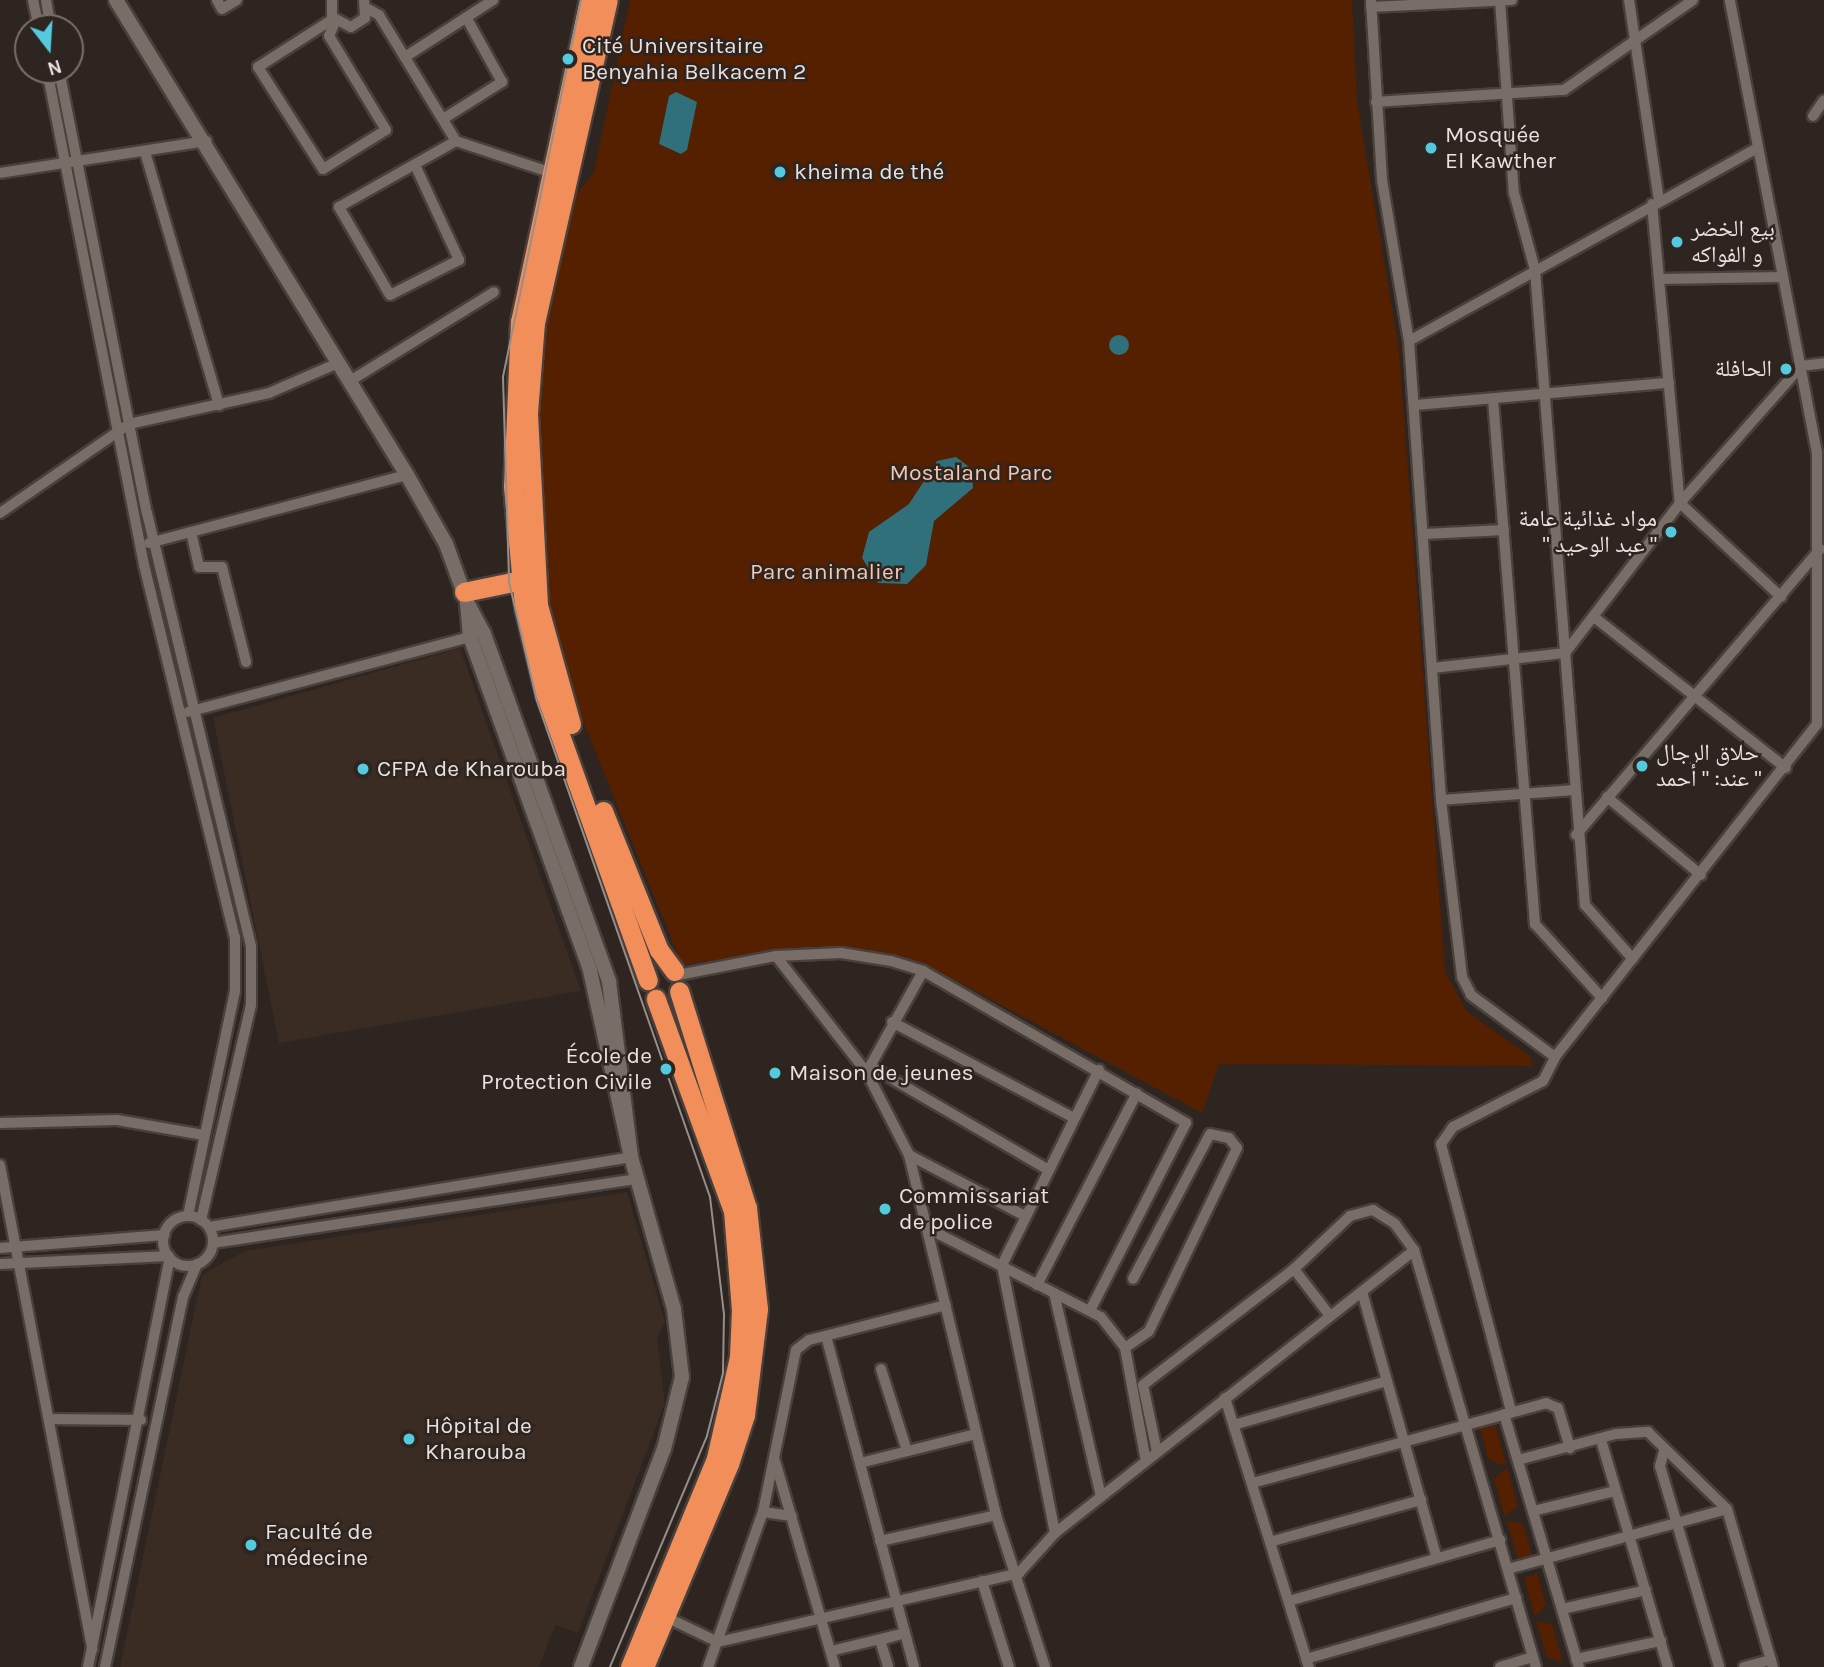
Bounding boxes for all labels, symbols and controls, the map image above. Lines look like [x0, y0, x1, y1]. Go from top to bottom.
north arrow [14, 14, 84, 84]
place label: Cité Universitaire Benyahia Belkacem 2 [582, 32, 806, 86]
marker: Cité Universitaire Benyahia Belkacem 2 [560, 51, 576, 67]
text: N [45, 55, 64, 80]
place label: Mosquée El Kawther [1445, 121, 1556, 175]
marker: Mosquée El Kawther [1423, 140, 1439, 156]
place label: kheima de thé [794, 158, 944, 186]
marker: kheima de thé [772, 164, 788, 180]
place label: بيع الخضر و الفواكه [1691, 215, 1775, 269]
marker: بيع الخضر و الفواكه [1669, 234, 1685, 250]
place label: الحافلة [1715, 355, 1772, 383]
marker: الحافلة [1778, 361, 1794, 377]
park label: Mostaland Parc [889, 459, 1053, 487]
place label: مواد غذائية عامة " عبد الوحيد " [1519, 505, 1657, 559]
marker: مواد غذائية عامة " عبد الوحيد " [1663, 524, 1679, 540]
park label: Parc animalier [750, 558, 902, 586]
place label: حلاق الرجال عند: " أحمد " [1656, 739, 1761, 793]
place label: CFPA de Kharouba [377, 755, 566, 783]
marker: حلاق الرجال عند: " أحمد " [1634, 758, 1650, 774]
marker: CFPA de Kharouba [355, 761, 371, 777]
place label: École de Protection Civile [481, 1042, 652, 1096]
place label: Maison de jeunes [789, 1059, 974, 1087]
marker: École de Protection Civile [658, 1061, 674, 1077]
marker: Maison de jeunes [767, 1065, 783, 1081]
place label: Commissariat de police [899, 1182, 1049, 1236]
marker: Commissariat de police [877, 1201, 893, 1217]
place label: Hôpital de Kharouba [425, 1412, 532, 1466]
marker: Hôpital de Kharouba [399, 1429, 419, 1449]
place label: Faculté de médecine [265, 1518, 373, 1572]
marker: Faculté de médecine [243, 1537, 259, 1553]

